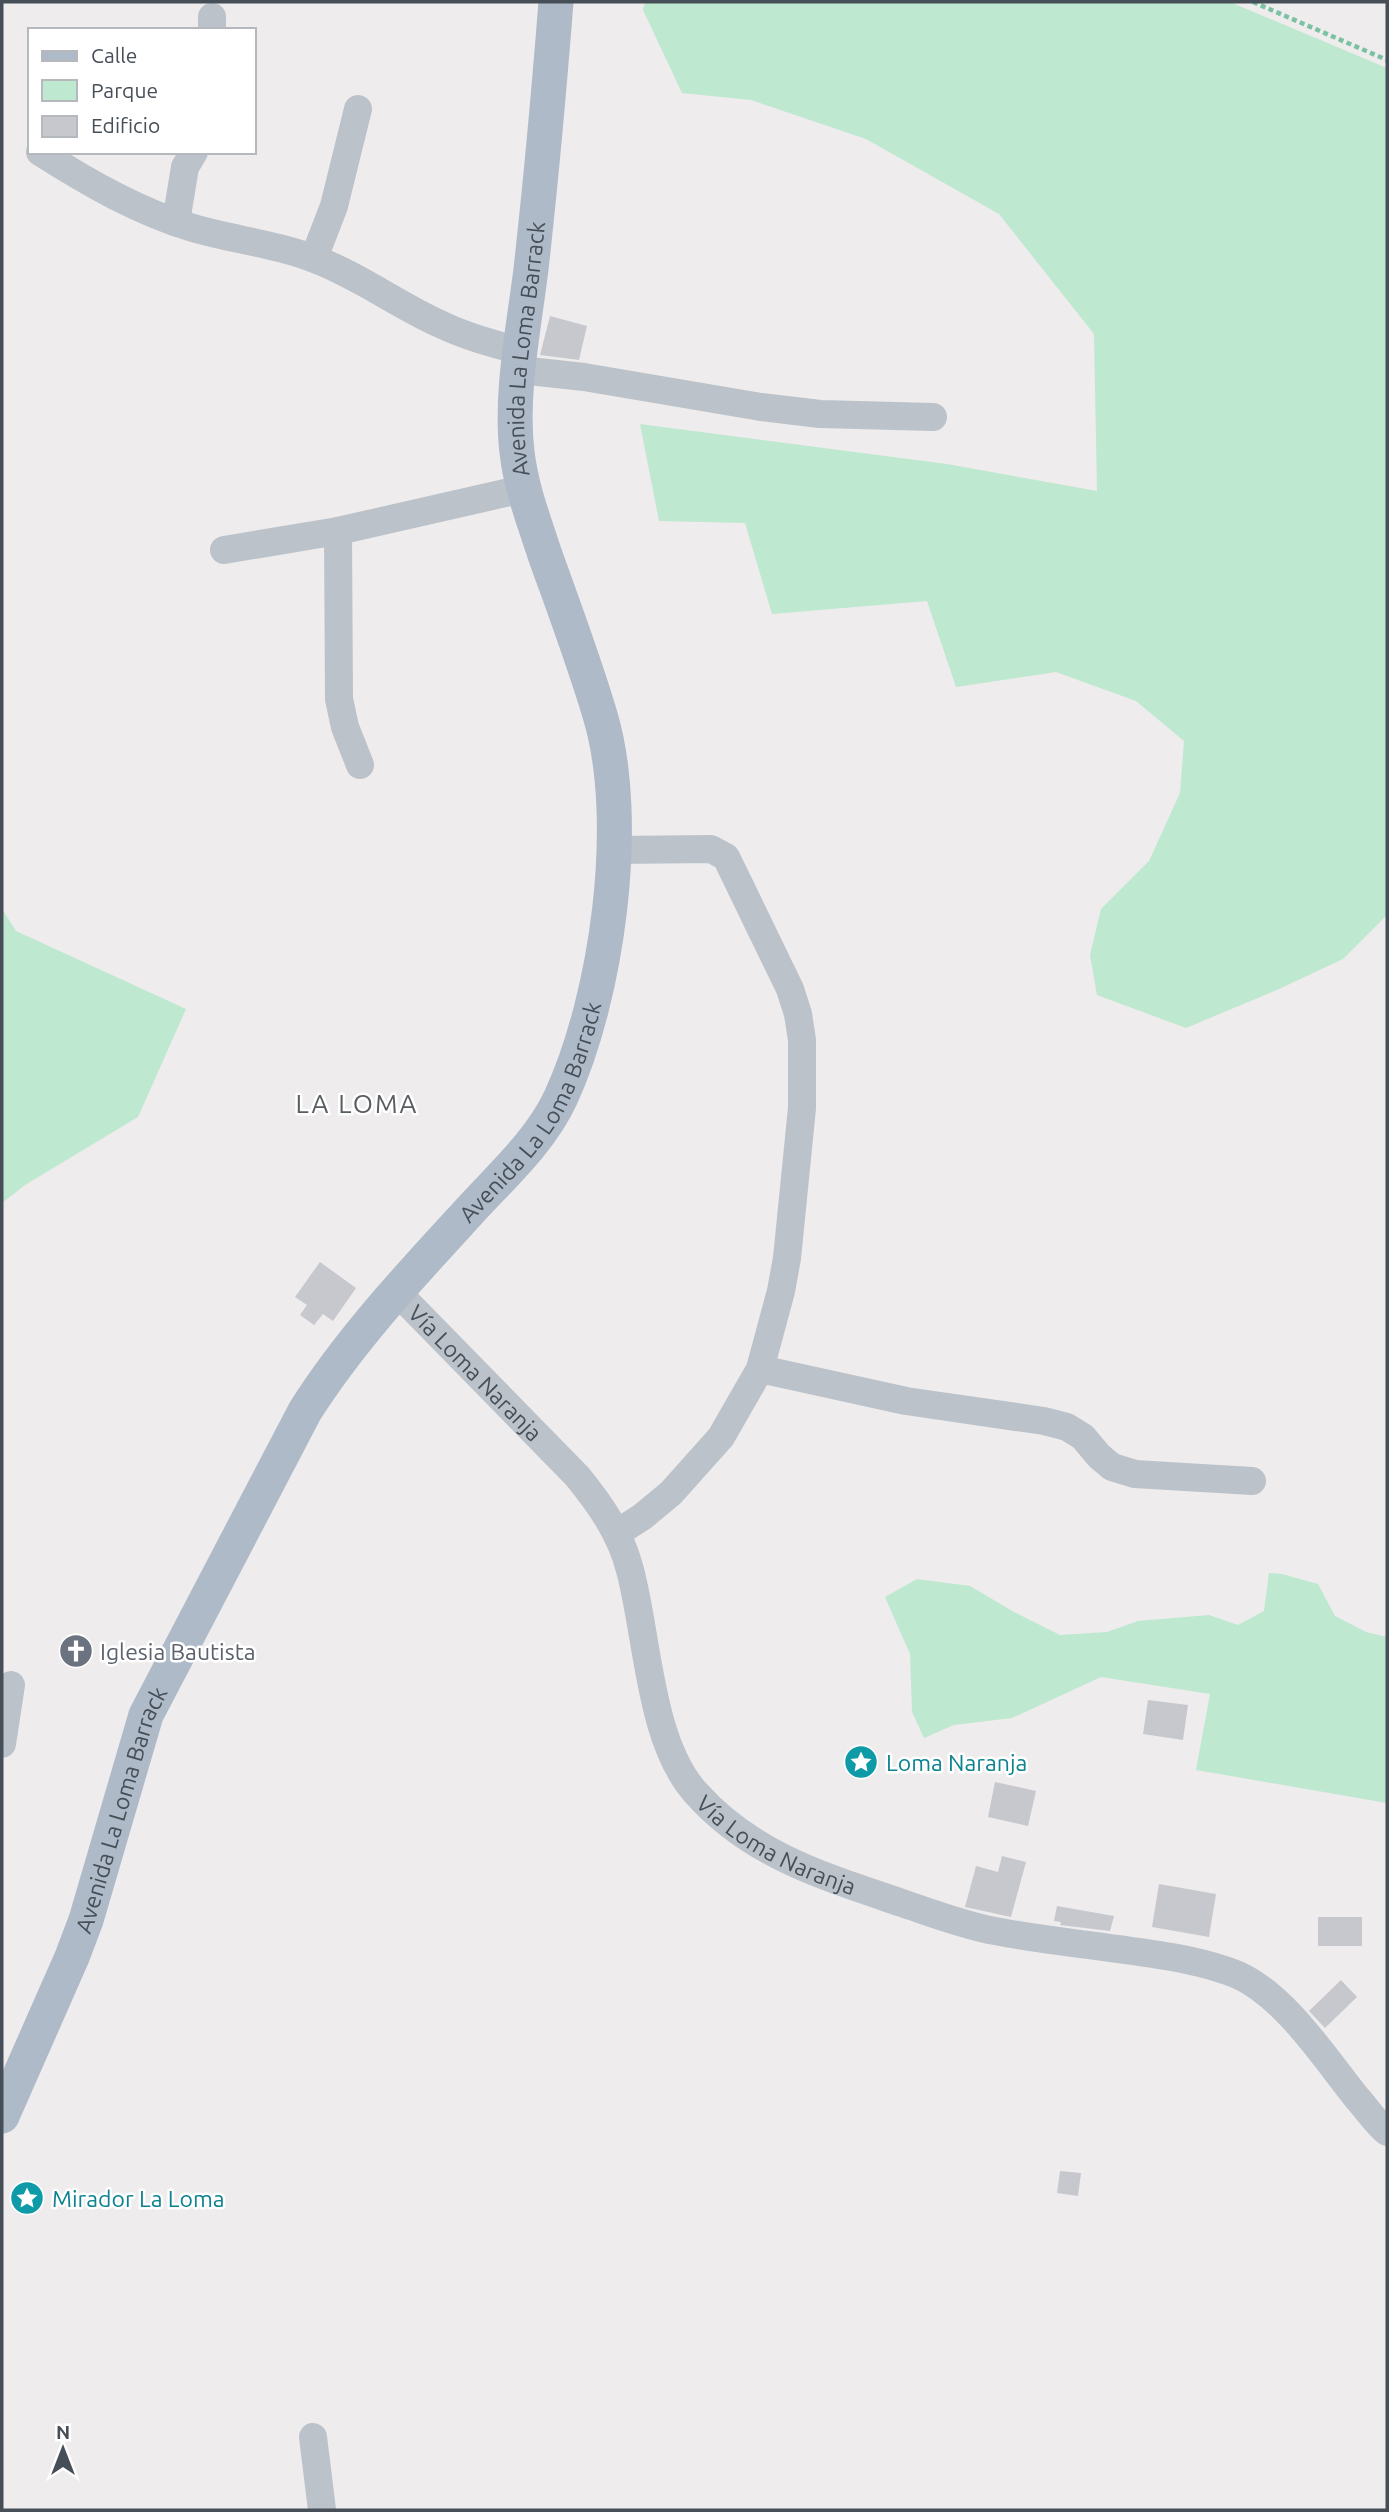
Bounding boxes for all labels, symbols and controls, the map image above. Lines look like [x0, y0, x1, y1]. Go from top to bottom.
legend [28, 28, 256, 154]
text: Calle [91, 43, 137, 67]
text: Parque [91, 78, 158, 102]
text: Edificio [91, 113, 160, 137]
street label: Avenida La Loma Barrack [503, 220, 549, 479]
street label: Avenida La Loma Barrack [454, 999, 605, 1227]
district label: LA LOMA [296, 1089, 418, 1118]
street label: Vía Loma Naranja [404, 1300, 547, 1445]
church icon: Iglesia Bautista [57, 1632, 95, 1670]
place label: Iglesia Bautista [100, 1639, 255, 1664]
street label: Avenida La Loma Barrack [70, 1682, 171, 1936]
place icon: Loma Naranja [842, 1743, 880, 1781]
place label: Loma Naranja [886, 1750, 1027, 1775]
street label: Vía Loma Naranja [692, 1790, 859, 1899]
place icon: Mirador La Loma [8, 2179, 46, 2217]
place label: Mirador La Loma [52, 2186, 225, 2211]
north arrow [28, 2414, 98, 2484]
text: N [56, 2421, 70, 2443]

